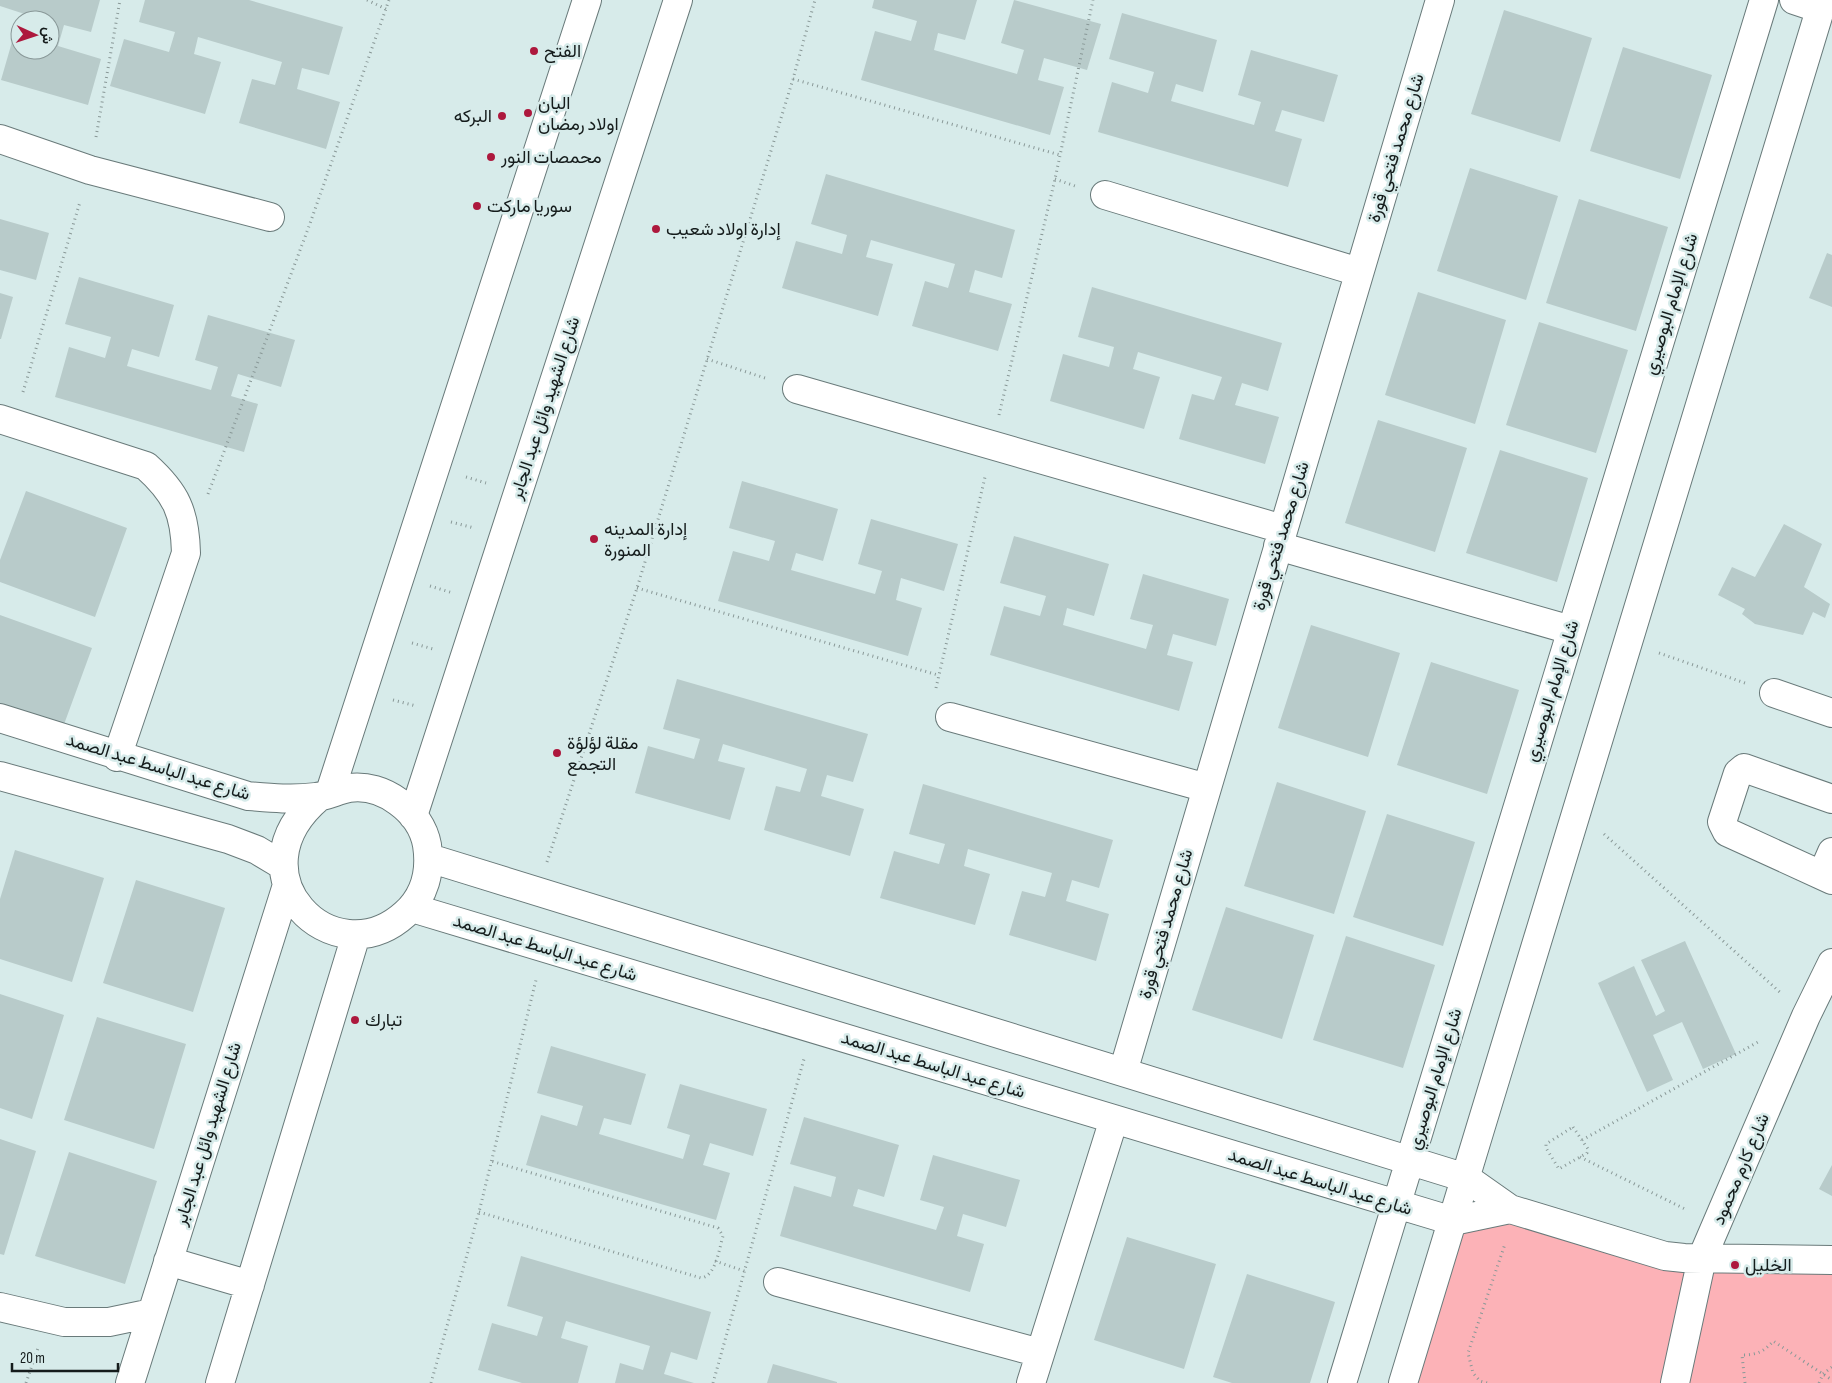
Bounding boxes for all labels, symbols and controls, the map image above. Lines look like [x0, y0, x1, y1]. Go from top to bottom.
north arrow [10, 10, 60, 60]
text: ش [39, 27, 56, 45]
place label: الفتح [544, 41, 581, 63]
marker: الفتح [528, 45, 540, 57]
street label: شارع محمد فتحي قورة [1363, 71, 1432, 226]
place label: البان اولاد رمضان [538, 93, 619, 135]
place label: البركه [454, 106, 492, 127]
marker: البان اولاد رمضان [522, 107, 534, 119]
marker: البركه [496, 110, 508, 122]
place label: محمصات النور [500, 147, 602, 168]
marker: محمصات النور [485, 151, 497, 163]
place label: سوريا ماركت [487, 196, 572, 217]
marker: سوريا ماركت [471, 200, 483, 212]
place label: إدارة اولاد شعيب [666, 219, 781, 241]
marker: إدارة اولاد شعيب [650, 223, 662, 235]
street label: شارع الإمام البوصيري [1639, 231, 1706, 378]
street label: شارع الشهيد وائل عبد الجابر [505, 314, 585, 503]
street label: شارع محمد فتحي قورة [1248, 459, 1317, 614]
place label: إدارة المدينه المنورة [604, 519, 687, 561]
marker: إدارة المدينه المنورة [588, 533, 600, 545]
street label: شارع الإمام البوصيري [1520, 618, 1587, 765]
street label: شارع عبد الباسط عبد الصمد [63, 729, 252, 806]
place label: مقلة لؤلؤة التجمع [567, 733, 638, 776]
marker: مقلة لؤلؤة التجمع [551, 747, 563, 759]
street label: شارع محمد فتحي قورة [1135, 847, 1201, 1002]
street label: شارع عبد الباسط عبد الصمد [450, 910, 639, 987]
street label: شارع الإمام البوصيري [1403, 1006, 1470, 1153]
place label: تبارك [365, 1010, 402, 1031]
marker: تبارك [349, 1014, 361, 1026]
street label: شارع عبد الباسط عبد الصمد [838, 1027, 1027, 1104]
street label: شارع الشهيد وائل عبد الجابر [170, 1040, 247, 1230]
street label: شارع كارم محمود [1708, 1110, 1775, 1228]
street label: شارع عبد الباسط عبد الصمد [1225, 1144, 1414, 1221]
place label: الخليل [1745, 1255, 1792, 1276]
marker: الخليل [1729, 1259, 1741, 1271]
scale bar [12, 1340, 119, 1372]
text: 20 m [20, 1349, 45, 1368]

